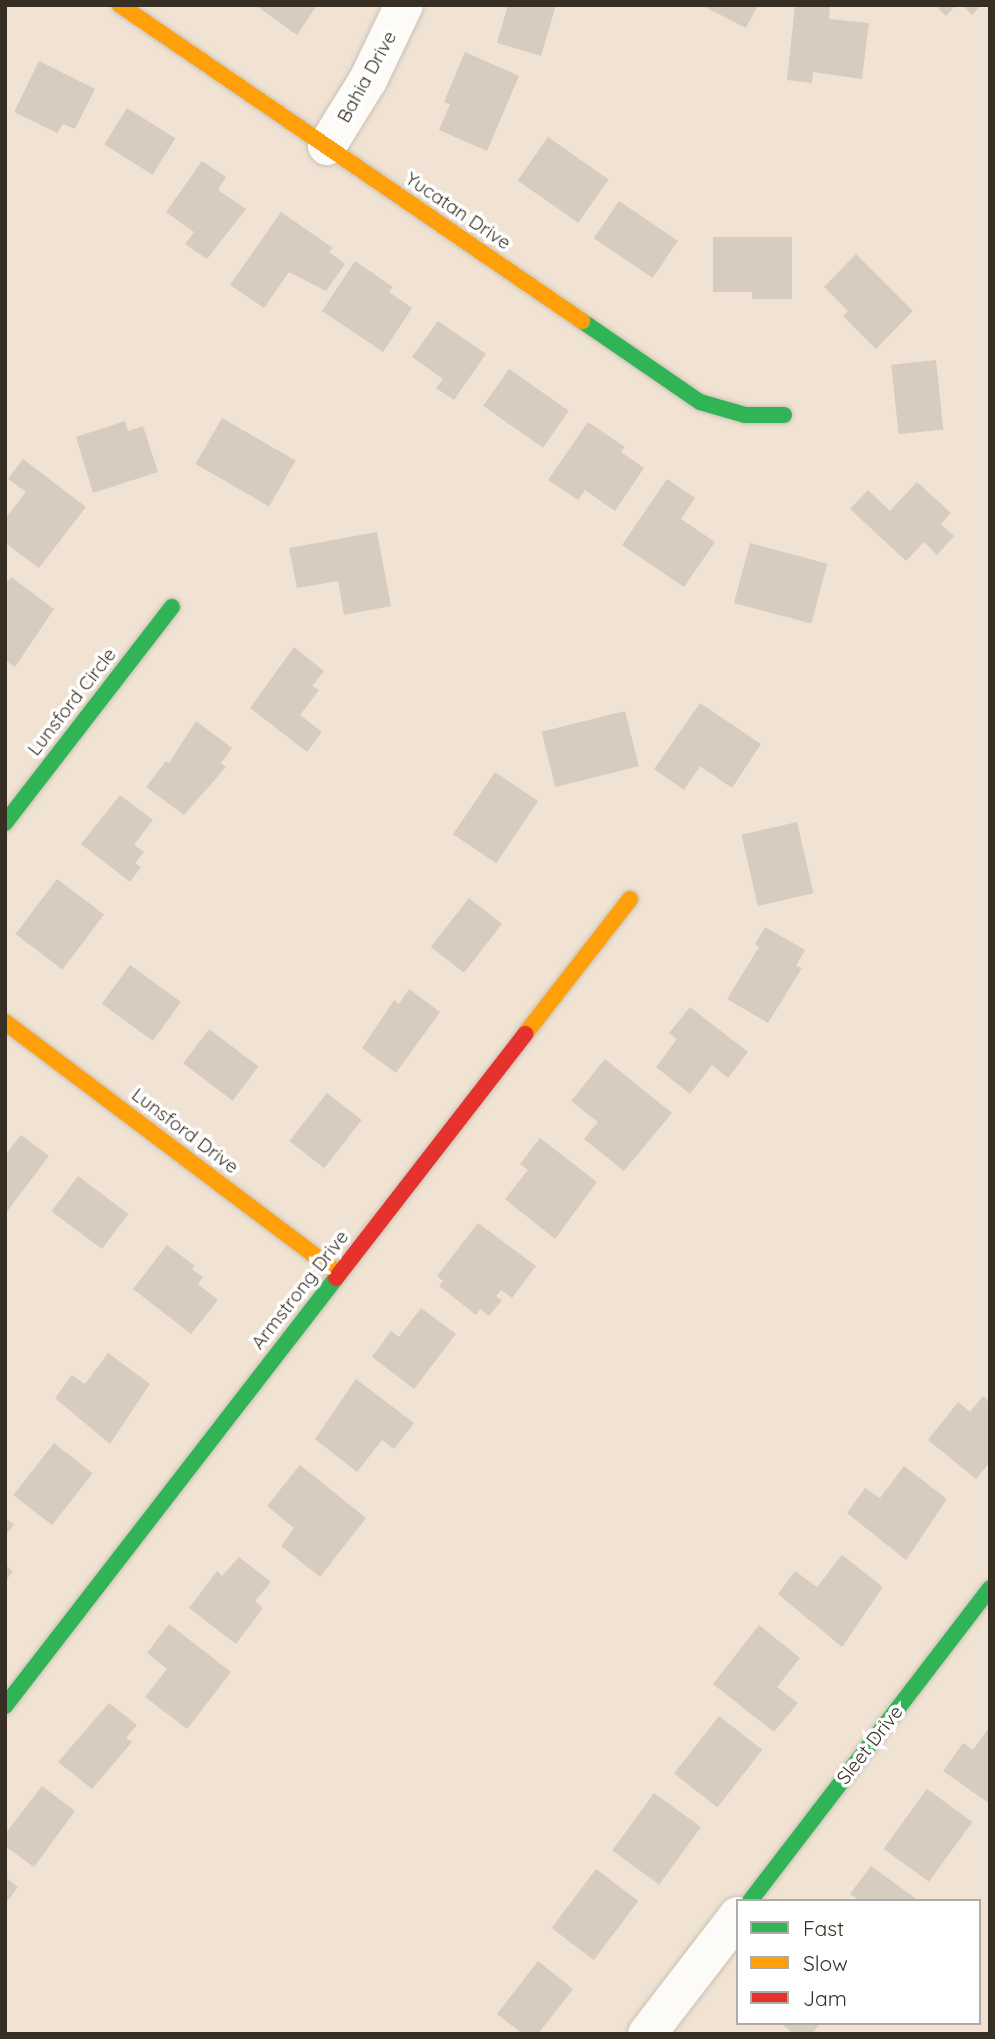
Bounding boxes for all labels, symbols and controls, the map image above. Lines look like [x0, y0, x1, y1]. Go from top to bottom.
street label: Bahia Drive [333, 27, 401, 127]
street label: Yucatan Drive [401, 167, 515, 255]
street label: Lunsford Circle [23, 644, 121, 760]
street label: Lunsford Drive [127, 1083, 243, 1179]
street label: Armstrong Drive [247, 1226, 353, 1354]
street label: Sleet Drive [832, 1701, 908, 1789]
legend [736, 1899, 981, 2025]
text: Fast [803, 1915, 844, 1941]
text: Slow [803, 1950, 848, 1976]
text: Jam [803, 1985, 847, 2011]

